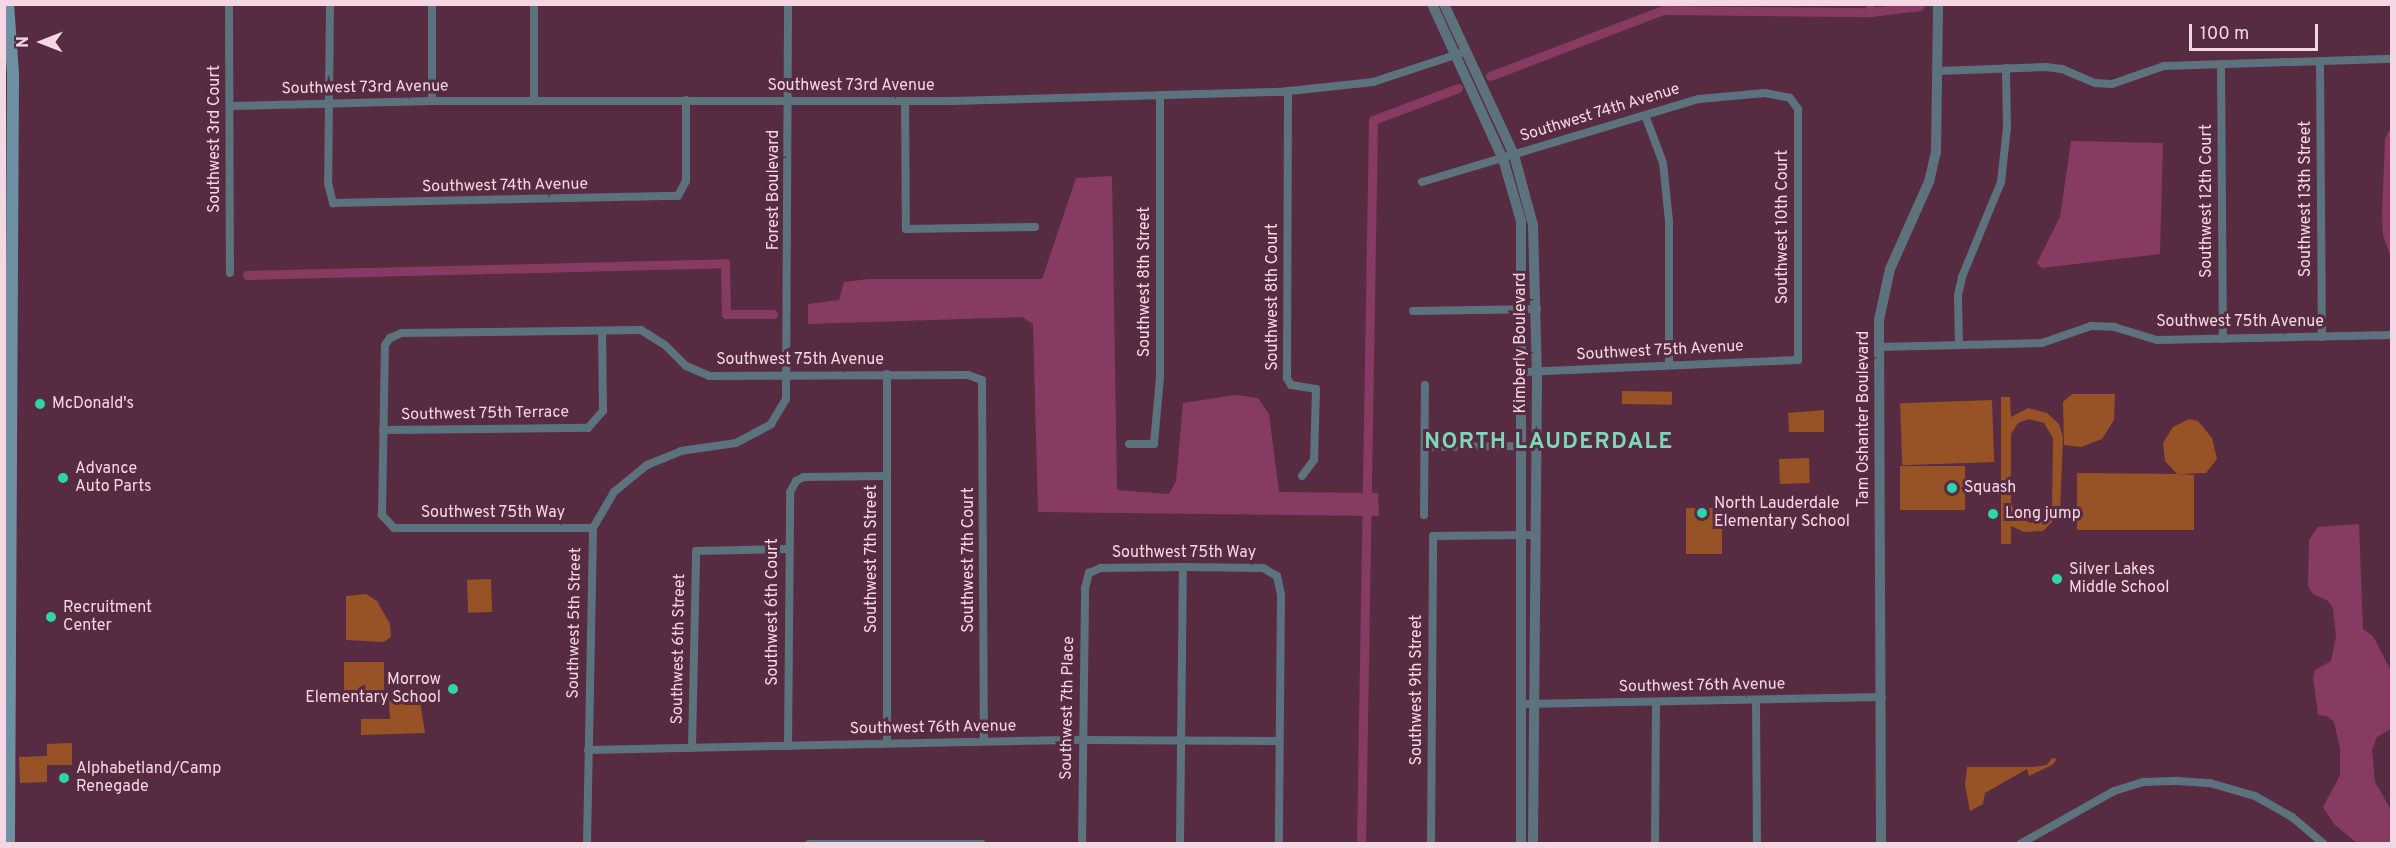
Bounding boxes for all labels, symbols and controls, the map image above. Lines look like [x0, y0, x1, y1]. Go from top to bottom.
north arrow [12, 12, 72, 72]
scale bar [2192, 12, 2321, 50]
text: 100 m [2200, 23, 2249, 46]
text: N [14, 36, 34, 48]
street label: Southwest 3rd Court [205, 65, 225, 213]
street label: Southwest 73rd Avenue [767, 76, 935, 96]
street label: Southwest 73rd Avenue [281, 77, 449, 99]
street label: Southwest 74th Avenue [1517, 79, 1683, 147]
street label: Southwest 13th Street [2296, 121, 2316, 277]
street label: Southwest 12th Court [2197, 124, 2217, 278]
street label: Forest Boulevard [764, 130, 784, 250]
street label: Southwest 10th Court [1773, 150, 1793, 304]
street label: Southwest 74th Avenue [421, 175, 589, 197]
street label: Southwest 8th Street [1135, 207, 1155, 357]
street label: Southwest 8th Court [1263, 223, 1283, 371]
street label: Kimberly Boulevard [1511, 272, 1531, 414]
street label: Southwest 75th Avenue [2156, 312, 2324, 332]
street label: Tam Oshanter Boulevard [1854, 331, 1874, 507]
street label: Southwest 75th Avenue [1575, 337, 1745, 365]
street label: Southwest 75th Avenue [716, 350, 884, 370]
place label: McDonald's [52, 394, 134, 414]
marker: McDonald's [33, 397, 47, 411]
street label: Southwest 75th Terrace [400, 403, 570, 425]
district label: NORTH LAUDERDALE [1424, 430, 1674, 456]
place label: Advance Auto Parts [75, 459, 152, 497]
marker: Advance Auto Parts [56, 471, 70, 485]
place label: Squash [1964, 478, 2016, 498]
marker: Squash [1945, 481, 1959, 495]
street label: Southwest 7th Street [862, 484, 882, 634]
street label: Southwest 7th Court [959, 487, 979, 633]
place label: North Lauderdale Elementary School [1714, 494, 1850, 532]
street label: Southwest 75th Way [420, 503, 566, 523]
place label: Long jump [2005, 504, 2081, 524]
marker: North Lauderdale Elementary School [1695, 506, 1709, 520]
marker: Long jump [1986, 507, 2000, 521]
street label: Southwest 6th Court [763, 538, 783, 686]
street label: Southwest 75th Way [1111, 543, 1257, 563]
street label: Southwest 5th Street [564, 547, 586, 699]
place label: Silver Lakes Middle School [2069, 560, 2169, 598]
marker: Silver Lakes Middle School [2050, 572, 2064, 586]
street label: Southwest 6th Street [668, 573, 690, 725]
place label: Recruitment Center [63, 598, 152, 636]
marker: Recruitment Center [44, 610, 58, 624]
street label: Southwest 9th Street [1407, 615, 1427, 765]
street label: Southwest 7th Place [1057, 635, 1079, 781]
place label: Morrow Elementary School [305, 670, 441, 708]
street label: Southwest 76th Avenue [1618, 675, 1786, 697]
marker: Morrow Elementary School [446, 682, 460, 696]
street label: Southwest 76th Avenue [849, 717, 1017, 739]
place label: Alphabetland/Camp Renegade [76, 759, 221, 797]
marker: Alphabetland/Camp Renegade [57, 771, 71, 785]

